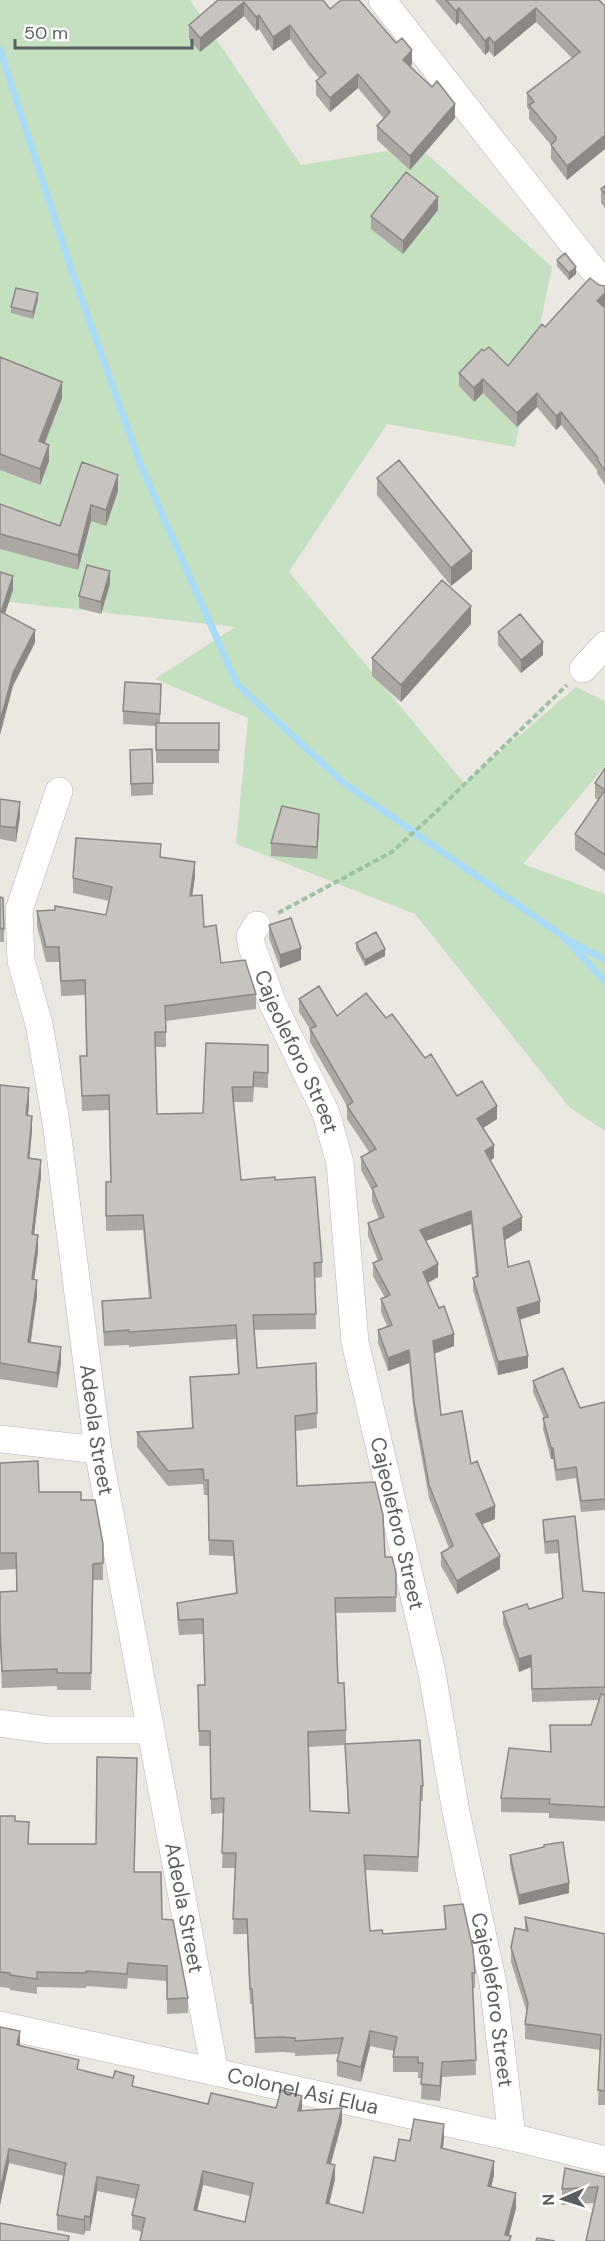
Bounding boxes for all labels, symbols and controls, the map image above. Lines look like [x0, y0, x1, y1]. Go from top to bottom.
scale bar [15, 12, 192, 50]
text: 50 m [24, 21, 68, 45]
street label: Cajeoleforo Street [248, 966, 345, 1136]
street label: Adeola Street [73, 1363, 120, 1498]
street label: Cajeoleforo Street [364, 1434, 431, 1613]
street label: Adeola Street [158, 1840, 210, 1975]
street label: Cajeoleforo Street [464, 1910, 520, 2089]
street label: Colonel Asi Elua [225, 2061, 381, 2121]
north arrow [533, 2169, 593, 2229]
text: N [538, 2193, 559, 2206]

